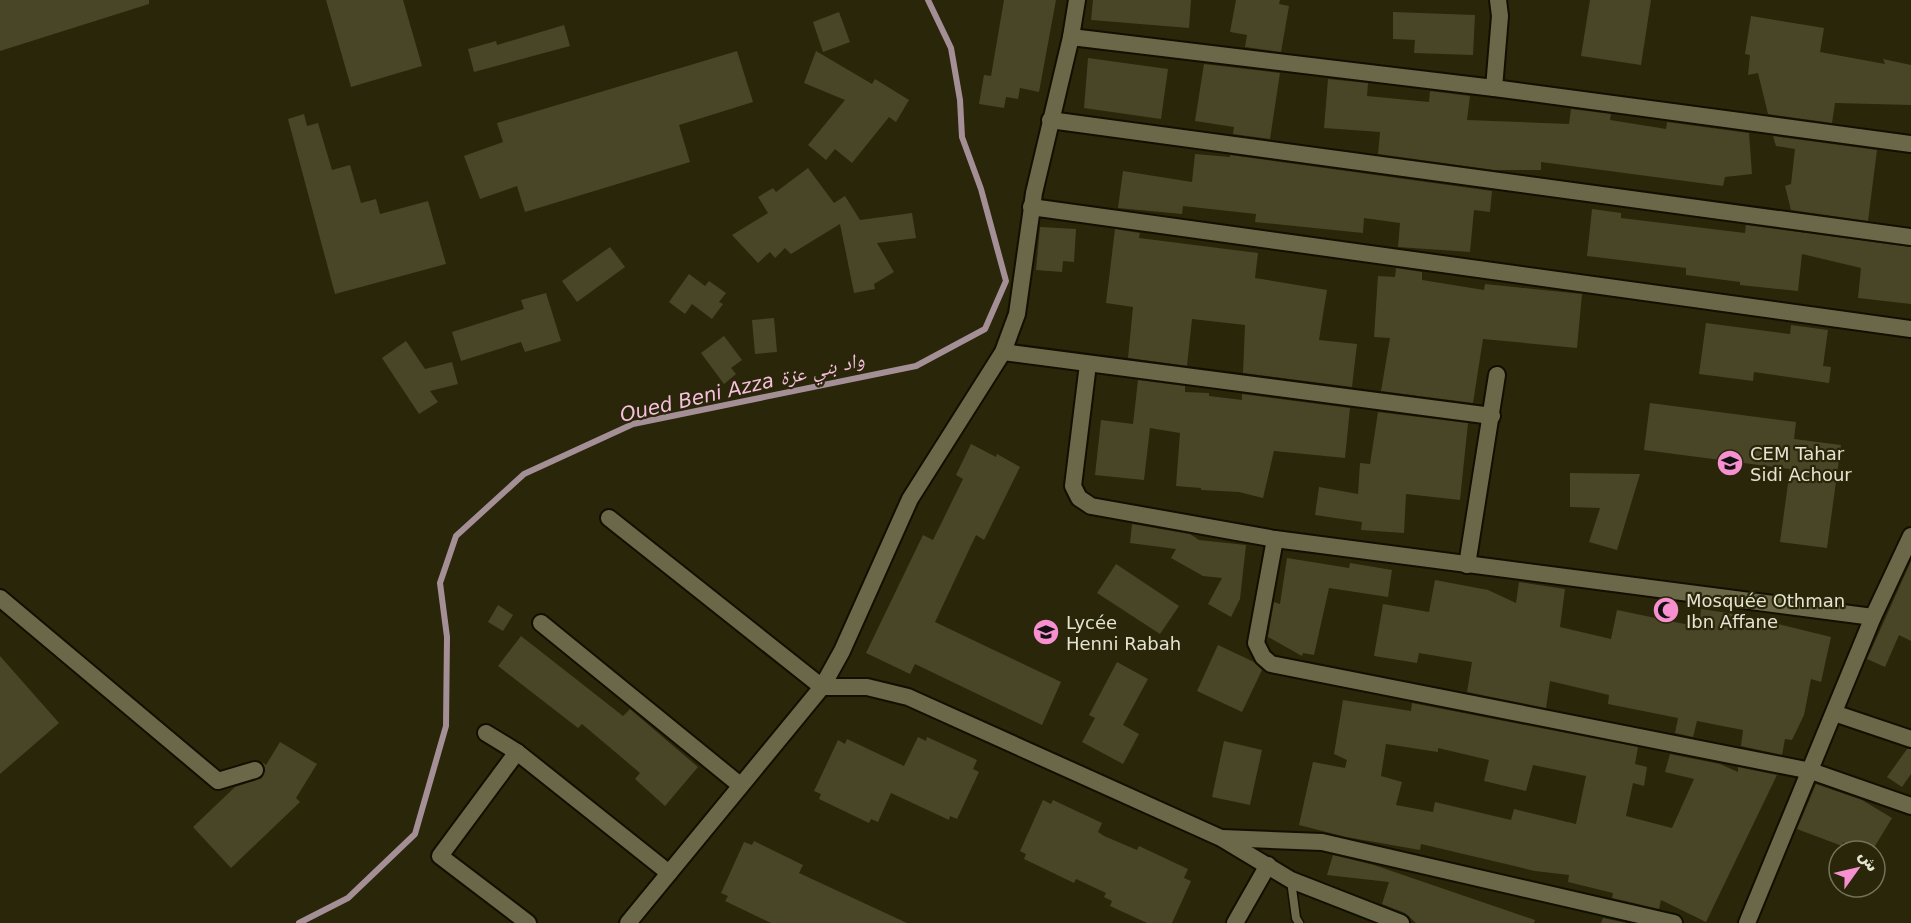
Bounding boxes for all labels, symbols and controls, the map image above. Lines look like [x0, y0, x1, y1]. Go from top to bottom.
water label: Oued Beni Azza واد بني عزة [617, 347, 868, 431]
place label: CEM Tahar Sidi Achour [1750, 443, 1852, 485]
school or university icon: CEM Tahar Sidi Achour [1715, 448, 1745, 478]
place label: Mosquée Othman Ibn Affane [1686, 590, 1845, 632]
mosque icon: Mosquée Othman Ibn Affane [1651, 595, 1681, 625]
place label: Lycée Henni Rabah [1066, 612, 1181, 654]
school or university icon: Lycée Henni Rabah [1031, 617, 1061, 647]
north arrow [1827, 839, 1887, 899]
text: ش [1855, 846, 1883, 875]

